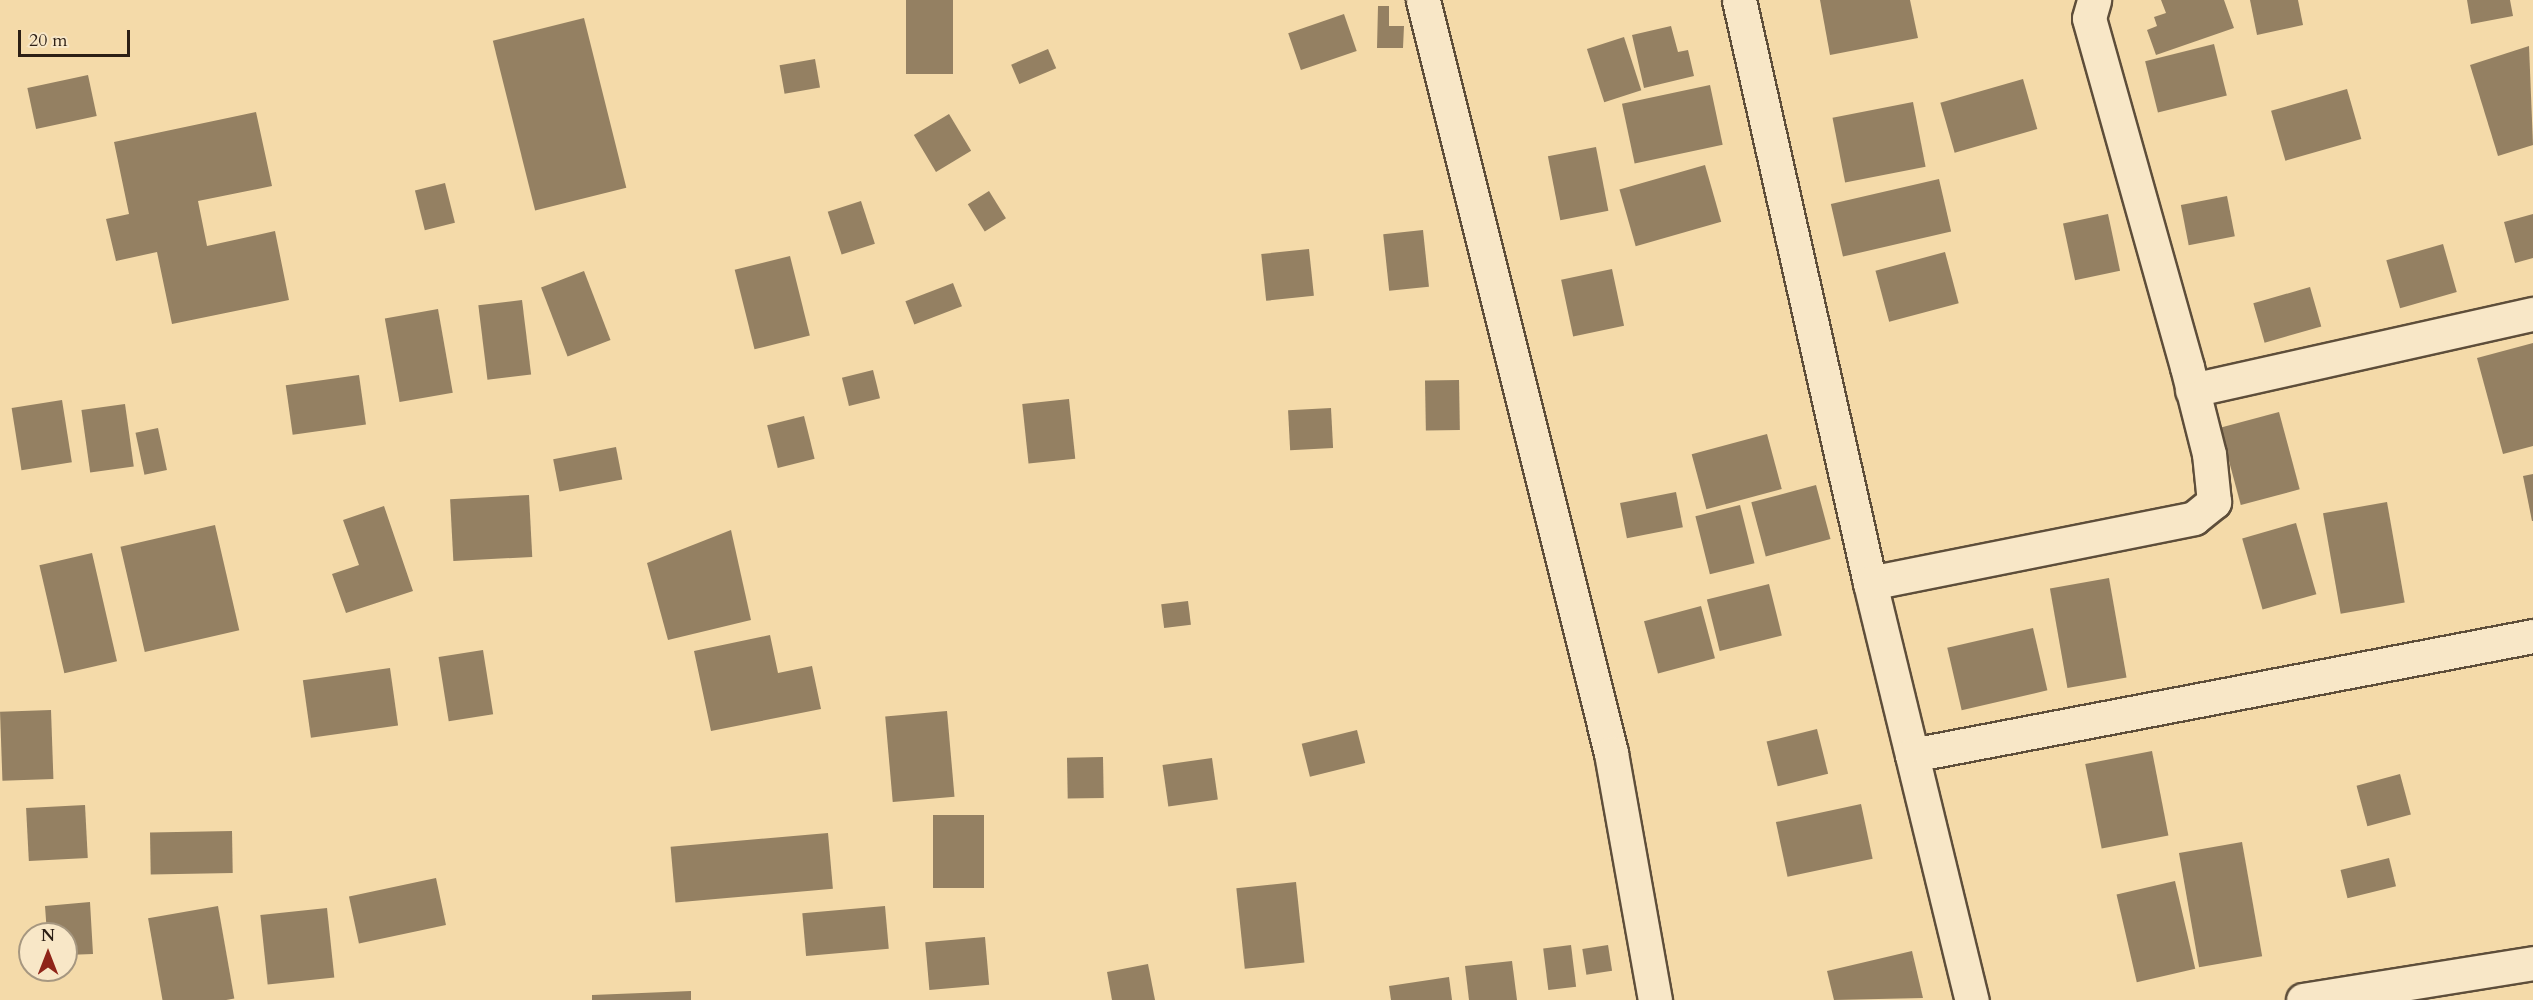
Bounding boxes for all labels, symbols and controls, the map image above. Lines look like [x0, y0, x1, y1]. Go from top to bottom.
scale bar [21, 18, 134, 56]
text: 20 m [29, 28, 68, 53]
north arrow [18, 922, 78, 982]
text: N [41, 925, 55, 947]

